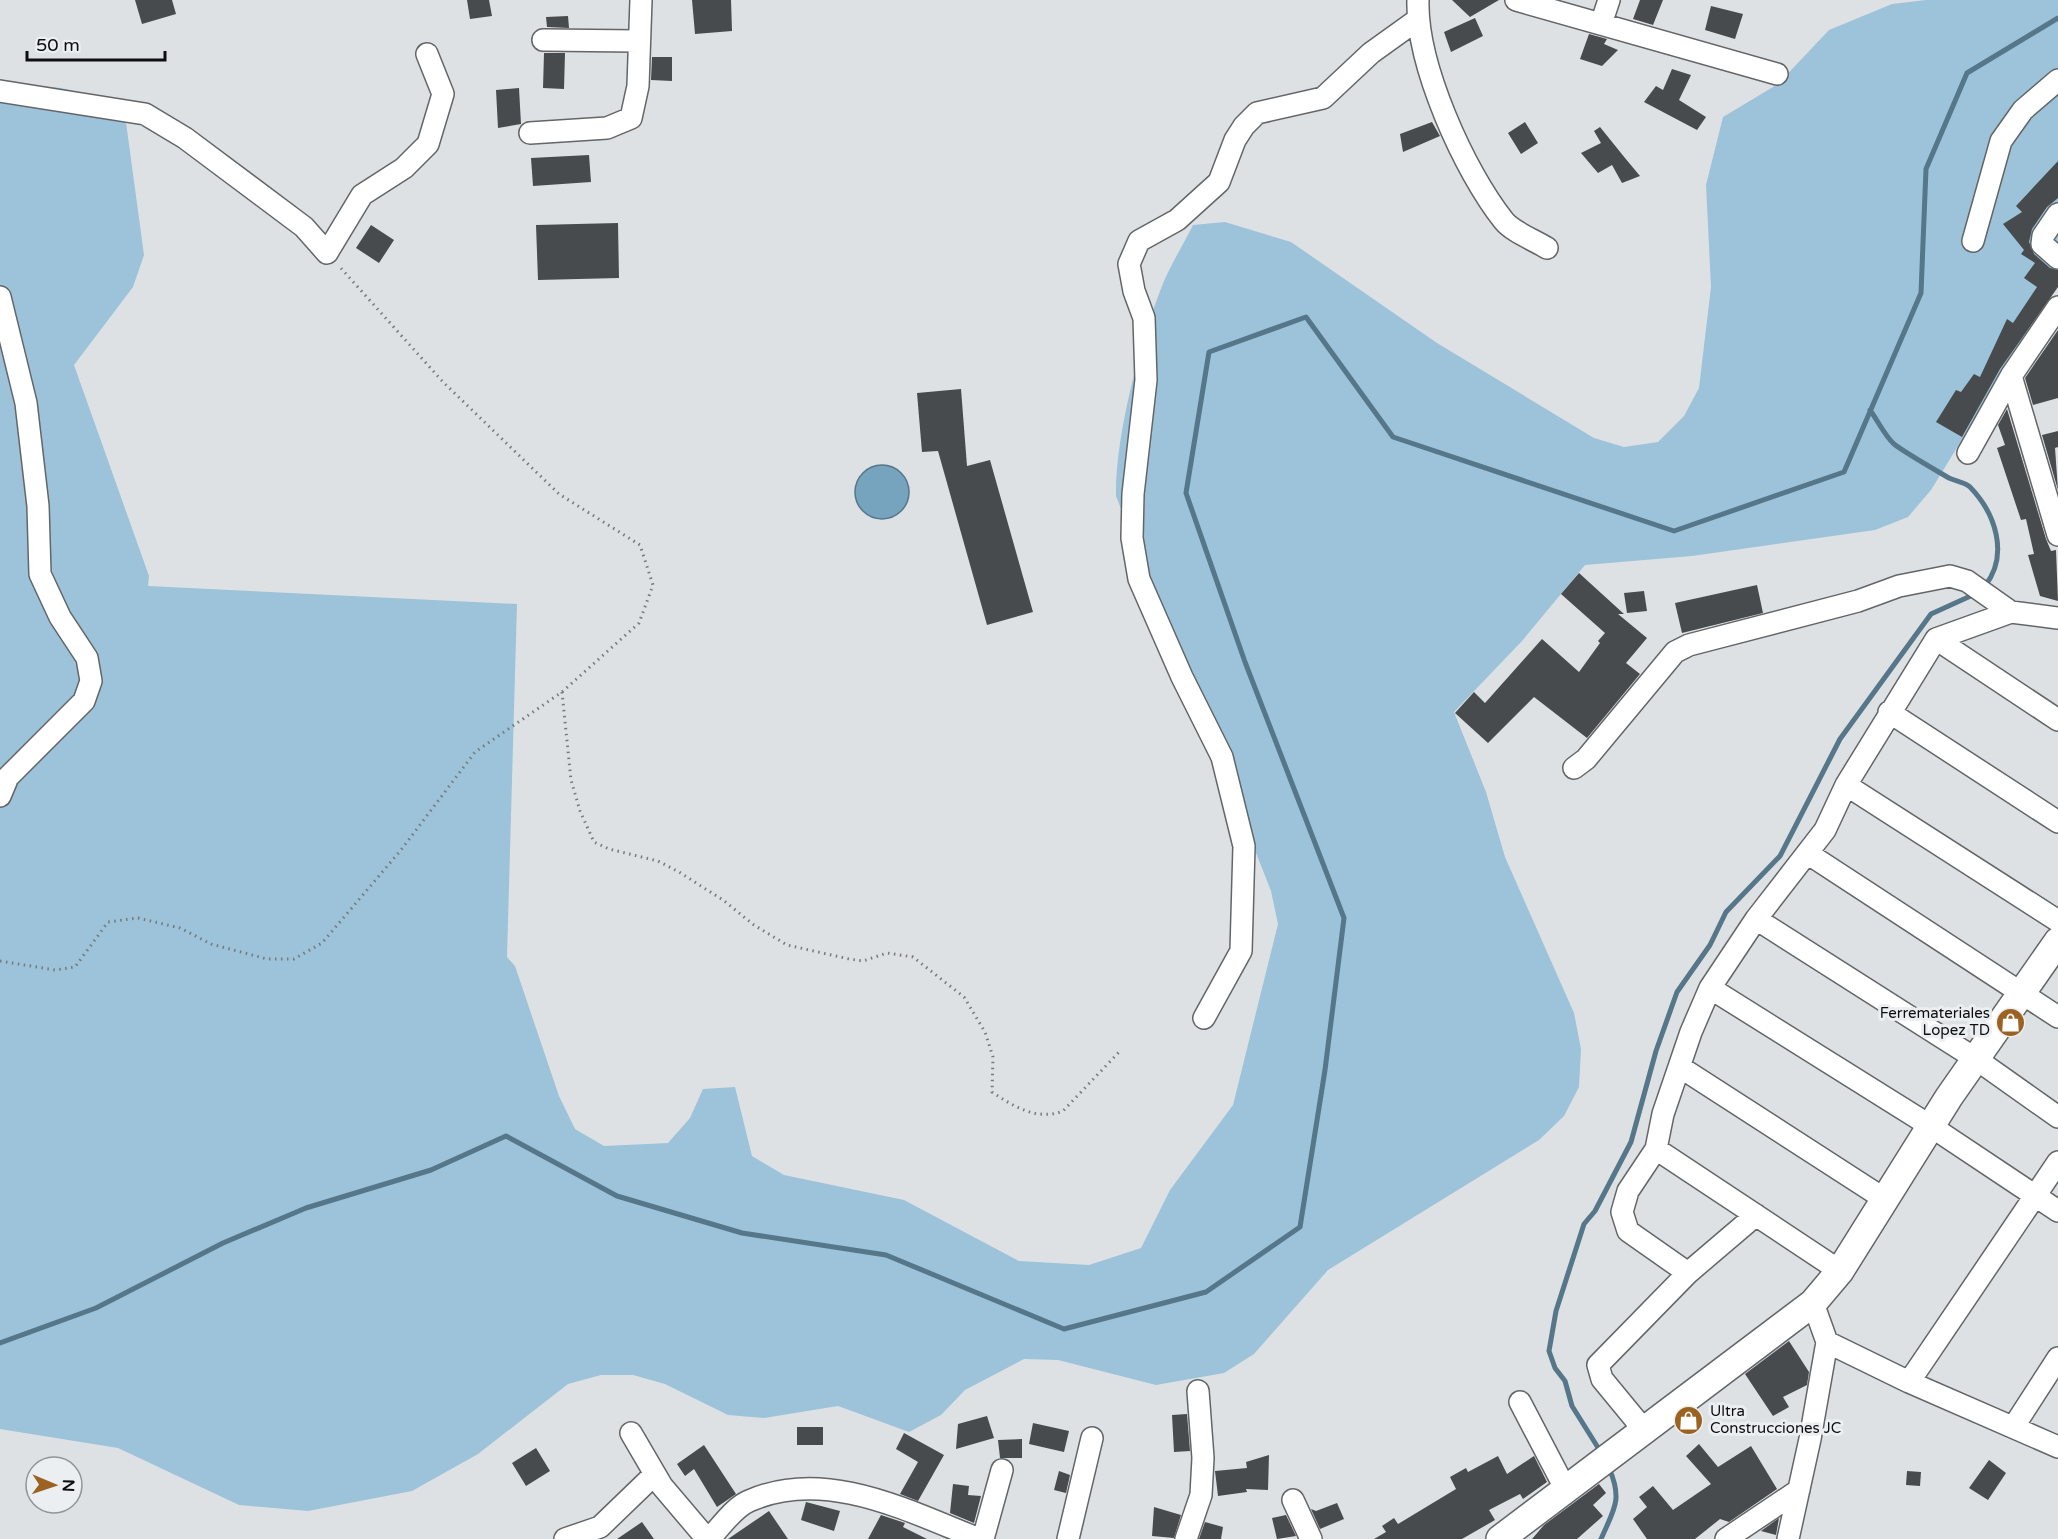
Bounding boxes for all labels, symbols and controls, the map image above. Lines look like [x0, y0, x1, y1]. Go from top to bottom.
scale bar [27, 24, 165, 62]
text: 50 m [36, 34, 80, 56]
place label: Ferremateriales Lopez TD [1880, 1004, 1990, 1039]
shop icon: Ferremateriales Lopez TD [1995, 1006, 2027, 1038]
place label: Ultra Construcciones JC [1710, 1402, 1841, 1437]
shop icon: Ultra Construcciones JC [1673, 1404, 1705, 1436]
north arrow [24, 1455, 84, 1515]
text: N [58, 1479, 78, 1492]

